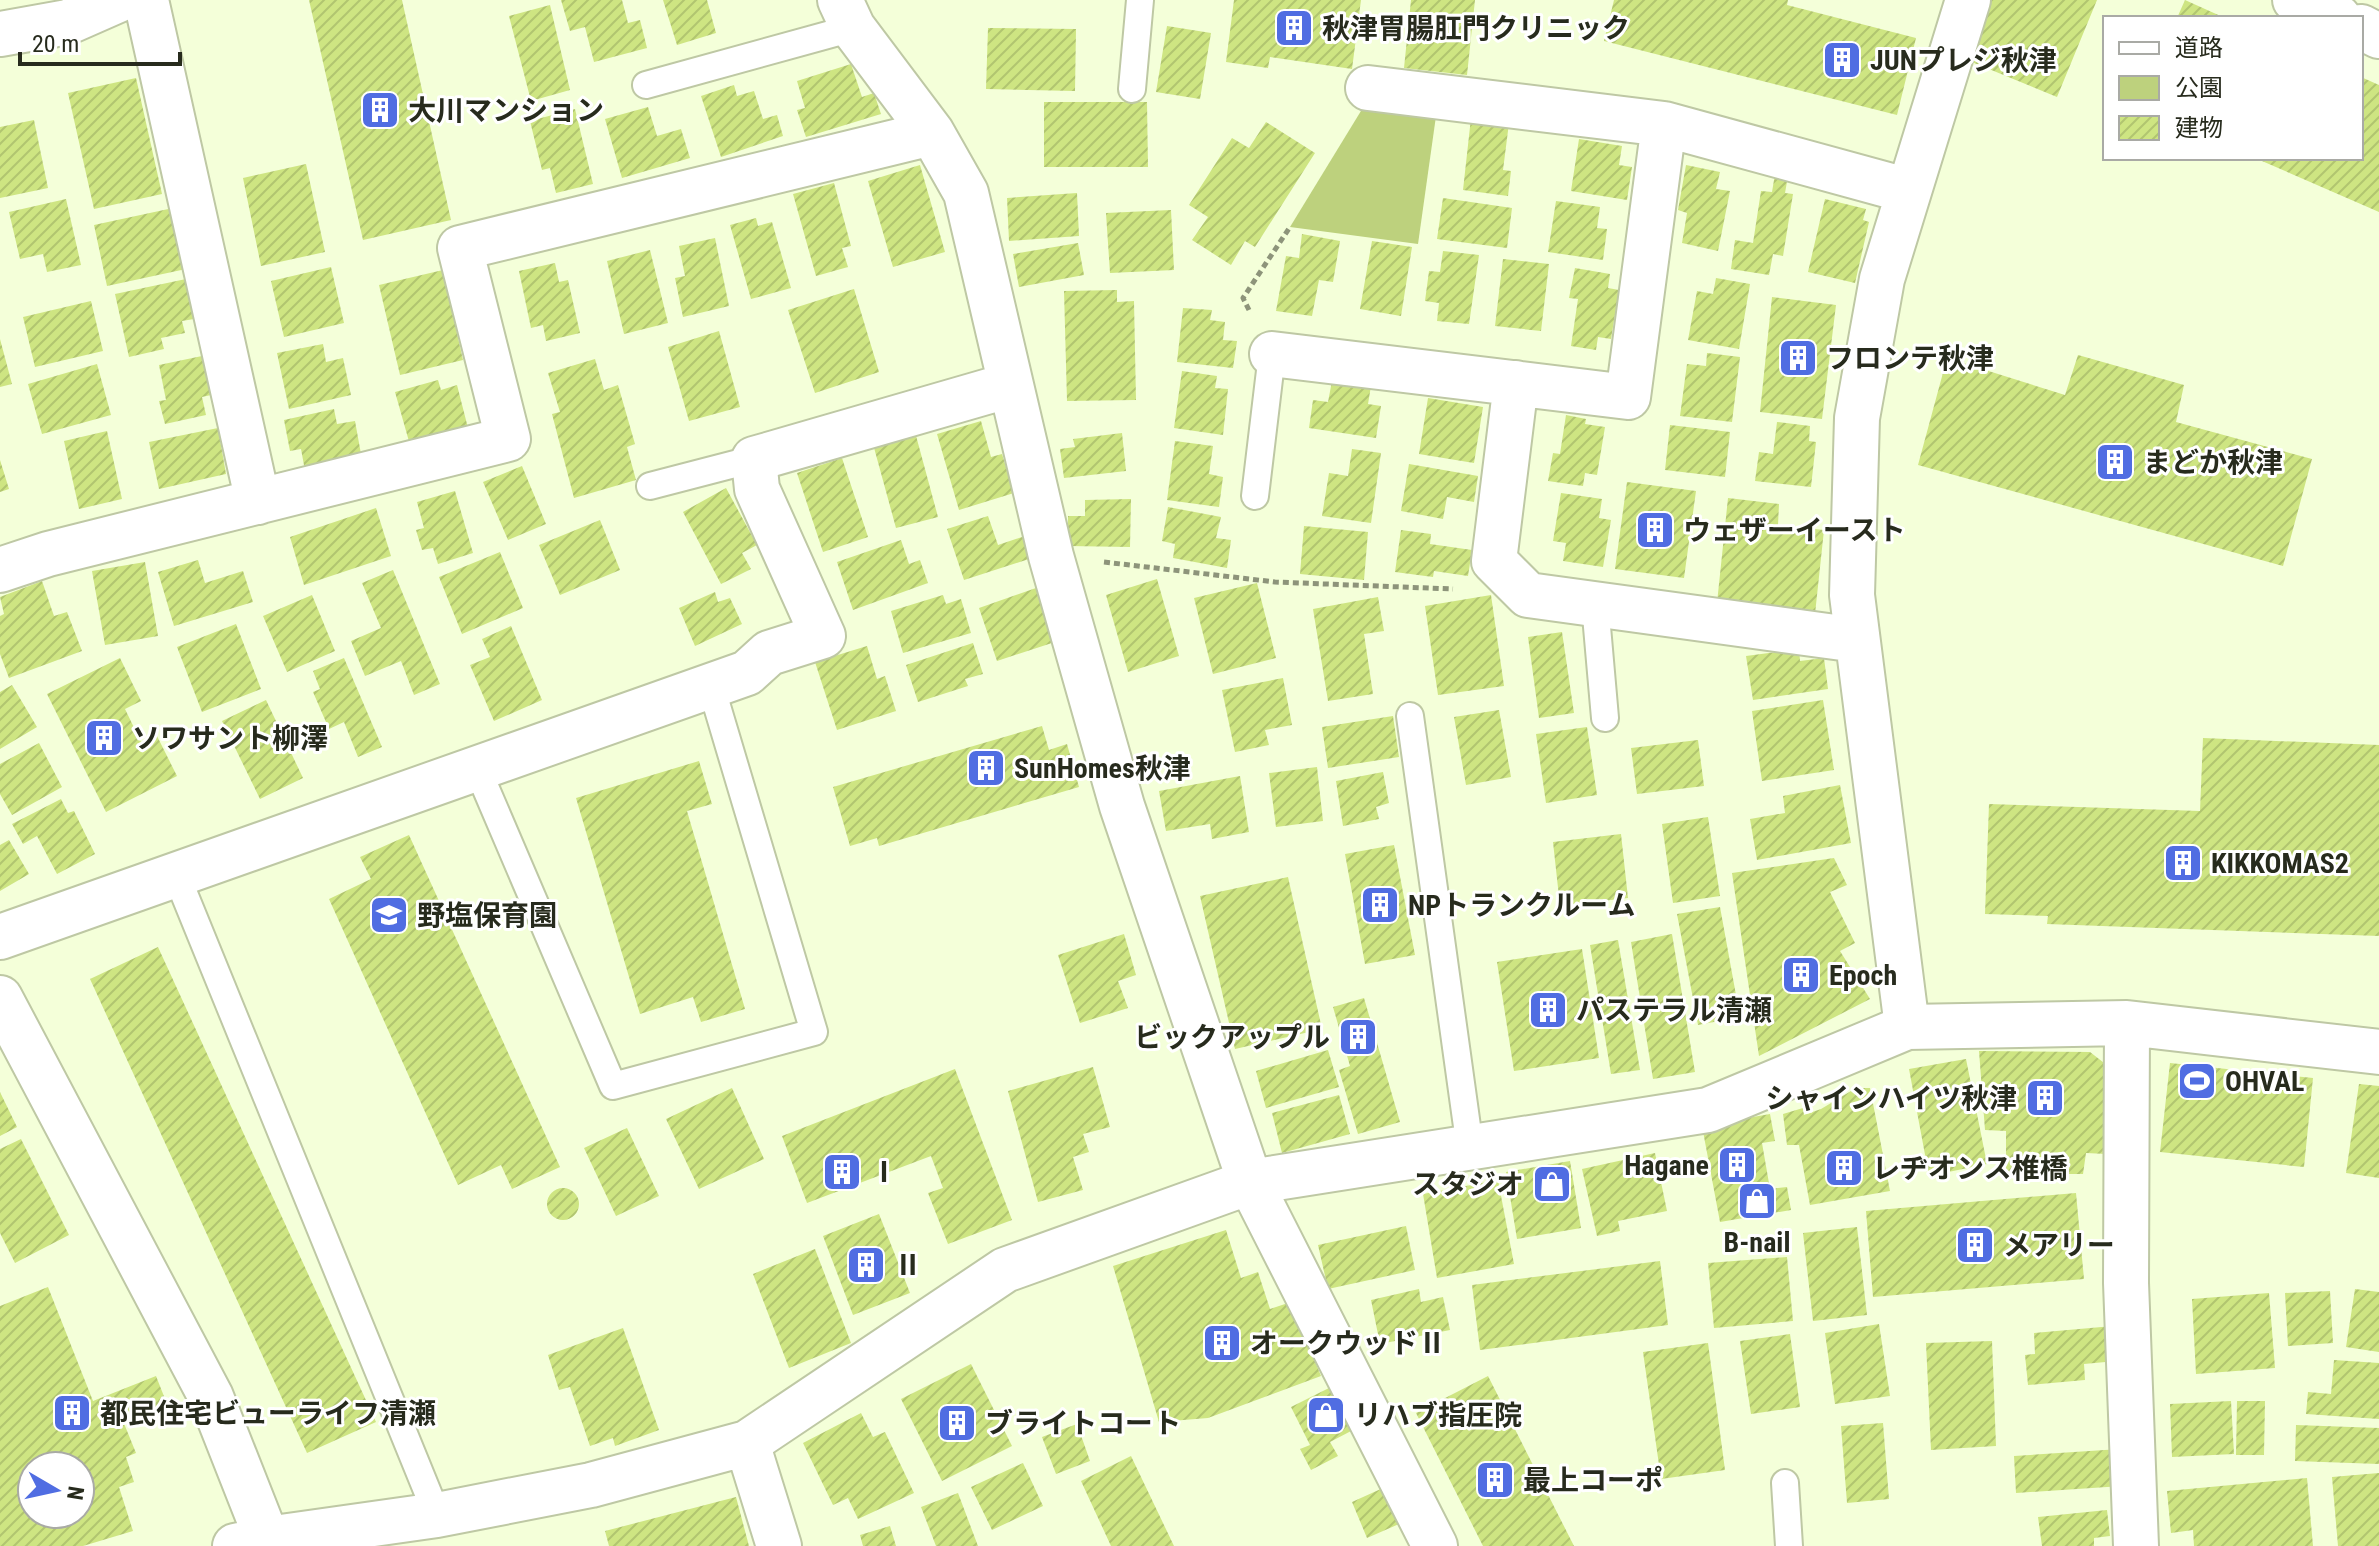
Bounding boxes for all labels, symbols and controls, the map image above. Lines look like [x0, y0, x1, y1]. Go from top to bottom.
building icon: 秋津胃腸肛門クリニック [1273, 7, 1315, 49]
place label: 秋津胃腸肛門クリニック [1322, 12, 1630, 45]
scale bar [20, 16, 180, 66]
legend [2103, 16, 2363, 160]
text: 20 m [32, 30, 79, 58]
text: 道路 [2175, 34, 2223, 62]
building icon: JUNプレジ秋津 [1821, 39, 1863, 81]
place label: JUNプレジ秋津 [1870, 44, 2057, 77]
text: 公園 [2175, 74, 2223, 102]
building icon: 大川マンション [359, 89, 401, 131]
place label: 大川マンション [408, 94, 604, 127]
text: 建物 [2175, 114, 2223, 142]
building icon: フロンテ秋津 [1777, 337, 1819, 379]
place label: フロンテ秋津 [1826, 342, 1994, 375]
building icon: まどか秋津 [2094, 441, 2136, 483]
place label: まどか秋津 [2143, 446, 2283, 479]
building icon: ウェザーイースト [1634, 509, 1676, 551]
place label: ウェザーイースト [1683, 514, 1906, 547]
building icon: ソワサント柳澤 [83, 717, 125, 759]
place label: ソワサント柳澤 [132, 722, 328, 755]
building icon: SunHomes秋津 [965, 747, 1007, 789]
place label: SunHomes秋津 [1014, 752, 1191, 785]
building icon: KIKKOMAS2 [2162, 842, 2204, 884]
place label: KIKKOMAS2 [2211, 847, 2349, 880]
building icon: NPトランクルーム [1359, 884, 1401, 926]
place label: NPトランクルーム [1408, 889, 1635, 922]
school or university icon: 野塩保育園 [368, 894, 410, 936]
place label: 野塩保育園 [417, 899, 557, 932]
building icon: Epoch [1780, 954, 1822, 996]
place label: Epoch [1829, 959, 1897, 992]
building icon: パステラル清瀬 [1527, 989, 1569, 1031]
place label: パステラル清瀬 [1576, 994, 1772, 1027]
building icon: ビックアップル [1337, 1016, 1379, 1058]
place label: ビックアップル [1134, 1021, 1330, 1054]
sports icon: OHVAL [2176, 1060, 2218, 1102]
place label: OHVAL [2225, 1065, 2304, 1098]
building icon: シャインハイツ秋津 [2024, 1077, 2066, 1119]
place label: シャインハイツ秋津 [1766, 1082, 2017, 1115]
building icon: Hagane [1716, 1144, 1758, 1186]
building icon: レヂオンス椎橋 [1823, 1147, 1865, 1189]
place label: Hagane [1624, 1149, 1709, 1182]
building icon: Ⅰ [821, 1151, 863, 1193]
place label: レヂオンス椎橋 [1872, 1152, 2067, 1185]
place label: Ⅰ [870, 1156, 898, 1189]
shop icon: スタジオ [1531, 1163, 1573, 1205]
place label: スタジオ [1412, 1168, 1524, 1201]
shop icon: B-nail [1736, 1180, 1778, 1222]
building icon: メアリー [1954, 1224, 1996, 1266]
place label: B-nail [1724, 1226, 1790, 1259]
place label: メアリー [2003, 1229, 2115, 1262]
building icon: Ⅱ [845, 1244, 887, 1286]
place label: Ⅱ [894, 1249, 922, 1282]
building icon: オークウッドⅡ [1201, 1322, 1243, 1364]
place label: オークウッドⅡ [1250, 1327, 1446, 1360]
building icon: 都民住宅ビューライフ清瀬 [51, 1392, 93, 1434]
shop icon: リハブ指圧院 [1305, 1394, 1347, 1436]
place label: 都民住宅ビューライフ清瀬 [100, 1397, 436, 1430]
place label: リハブ指圧院 [1354, 1399, 1522, 1432]
building icon: ブライトコート [936, 1402, 978, 1444]
place label: ブライトコート [985, 1407, 1181, 1440]
north arrow [16, 1450, 96, 1530]
building icon: 最上コーポ [1474, 1459, 1516, 1501]
place label: 最上コーポ [1523, 1464, 1663, 1497]
text: N [62, 1484, 89, 1502]

